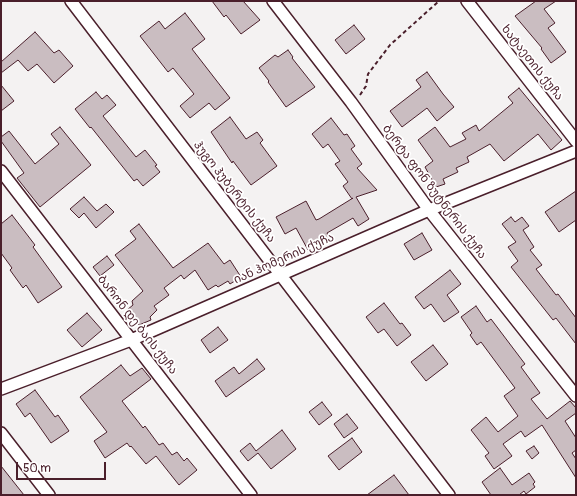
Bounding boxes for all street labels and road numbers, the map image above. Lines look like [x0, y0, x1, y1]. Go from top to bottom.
street label: ხატაეთის ქუჩა [498, 22, 566, 104]
street label: ბერტა ფონ ზუტნერის ქუჩა [379, 122, 489, 262]
street label: ჰუგო ჰუბერტის ქუჩა [190, 138, 278, 246]
street label: იან ჰომერის ქუჩა [232, 230, 336, 288]
street label: ბარონ დე ბაის ქუჩა [94, 273, 180, 377]

